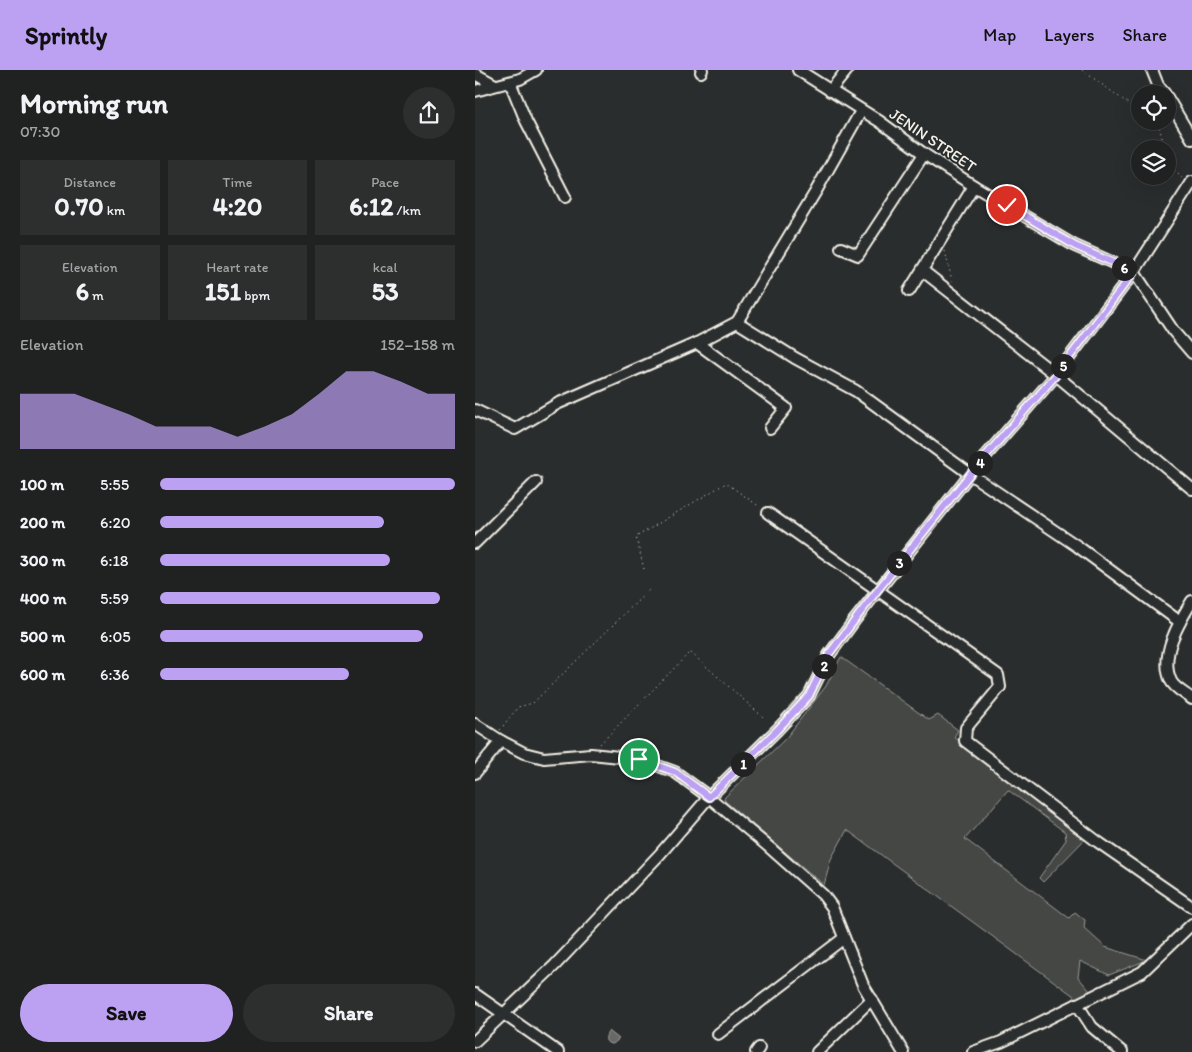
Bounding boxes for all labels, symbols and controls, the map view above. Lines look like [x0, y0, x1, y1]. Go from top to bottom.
text: Sprintly [25, 21, 107, 50]
text: Map [983, 24, 1016, 46]
text: Layers [1044, 24, 1094, 46]
text: Share [1122, 24, 1167, 46]
map controls [1131, 85, 1176, 185]
button: locate [1131, 85, 1176, 130]
text: Morning run [20, 86, 168, 120]
button: share [403, 87, 455, 139]
street label: JENIN STREET [886, 104, 980, 176]
text: 07:30 [20, 122, 60, 141]
button: layers [1131, 140, 1176, 185]
text: Distance [64, 174, 116, 191]
text: Time [223, 174, 252, 191]
text: Pace [371, 174, 399, 191]
pin [986, 184, 1028, 226]
text: 0.70 [54, 191, 104, 221]
text: 4:20 [213, 191, 262, 221]
text: 6:12 [349, 191, 393, 221]
icon: check [993, 191, 1021, 219]
text: km [104, 202, 125, 219]
text: /km [393, 202, 421, 219]
pin: 6 [1111, 256, 1137, 280]
text: Elevation [62, 259, 118, 276]
text: Heart rate [207, 259, 268, 276]
text: kcal [373, 259, 398, 276]
text: 6 [1121, 260, 1128, 277]
text: 6 [76, 276, 89, 306]
text: 151 [205, 276, 241, 306]
text: 53 [372, 276, 399, 306]
text: m [89, 287, 104, 304]
text: bpm [241, 287, 270, 304]
text: Elevation [20, 335, 84, 354]
text: 152–158 m [380, 335, 455, 354]
pin: 5 [1051, 354, 1075, 378]
text: 5 [1060, 358, 1067, 375]
pin: 4 [967, 450, 993, 476]
text: 4 [976, 455, 985, 472]
text: 100 m [20, 475, 64, 494]
text: 5:55 [100, 475, 129, 494]
text: 200 m [20, 513, 65, 532]
text: 6:20 [100, 513, 131, 532]
pin: 3 [887, 550, 911, 576]
text: 300 m [20, 551, 66, 570]
text: 6:18 [100, 551, 129, 570]
text: 3 [896, 555, 903, 572]
text: 400 m [20, 589, 66, 608]
text: 5:59 [100, 589, 129, 608]
text: 500 m [20, 627, 65, 646]
text: 6:05 [100, 627, 131, 646]
pin: 2 [811, 654, 837, 678]
text: 2 [821, 658, 828, 675]
text: 600 m [20, 665, 65, 684]
text: 6:36 [100, 665, 130, 684]
pin [618, 738, 660, 780]
icon: arrive [625, 745, 653, 773]
pin: 1 [731, 752, 755, 776]
text: 1 [740, 756, 747, 773]
button: Save [20, 984, 233, 1042]
button: Share [243, 984, 455, 1042]

